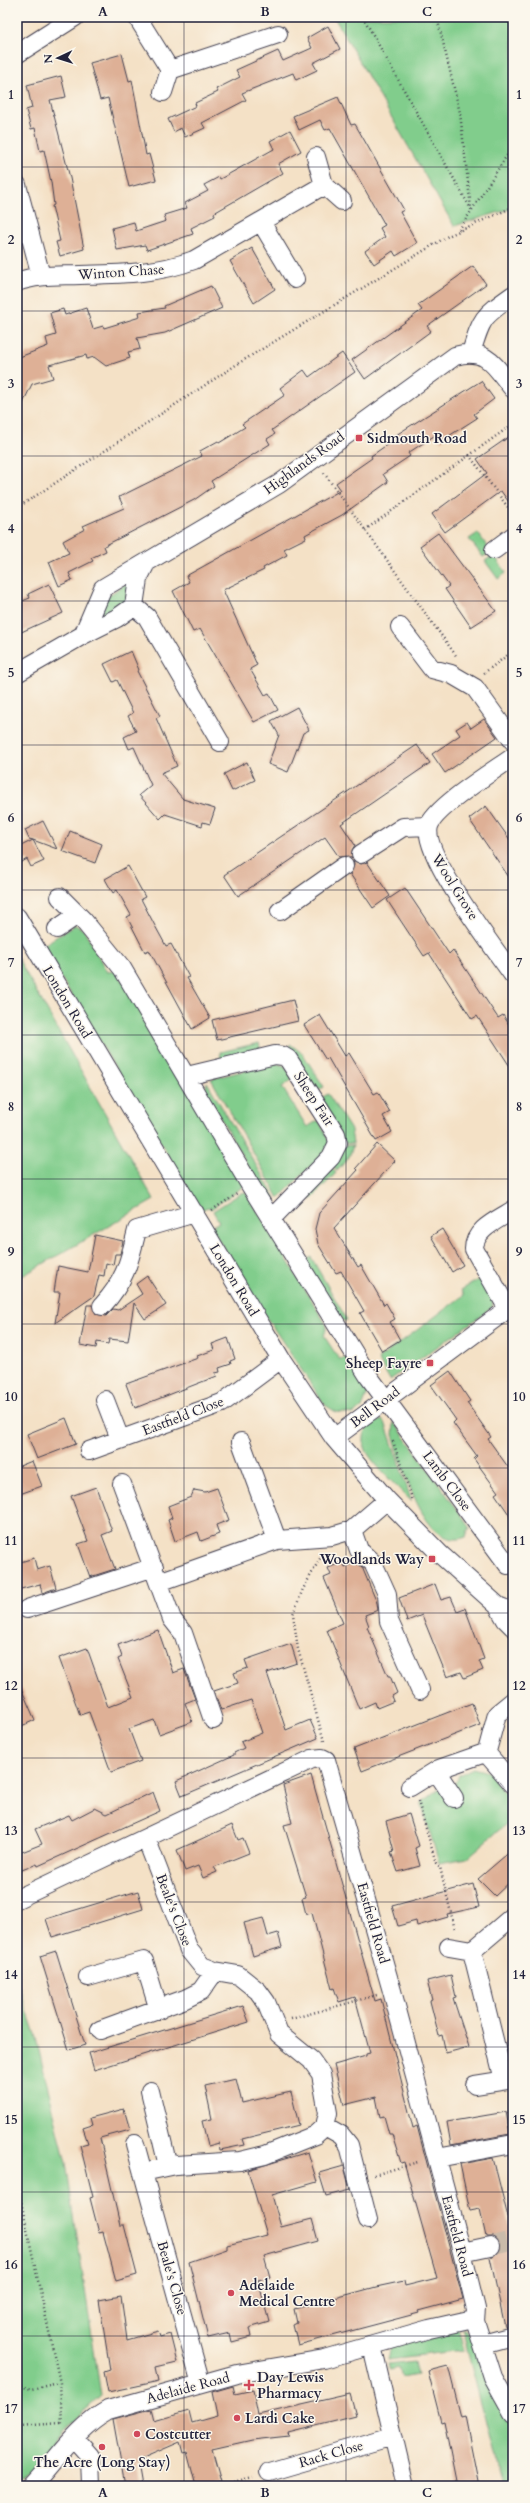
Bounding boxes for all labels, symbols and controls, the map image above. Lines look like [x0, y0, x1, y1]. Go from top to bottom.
text: A [98, 3, 108, 21]
text: B [260, 3, 270, 21]
text: C [422, 3, 432, 21]
north arrow [38, 38, 78, 78]
text: N [41, 53, 56, 64]
text: 1 [8, 86, 14, 104]
text: 1 [516, 86, 522, 104]
text: 2 [8, 231, 15, 249]
text: 2 [516, 231, 523, 249]
street label: Winton Chase [76, 260, 165, 285]
text: 3 [8, 375, 15, 393]
text: 3 [516, 375, 523, 393]
street label: Highlands Road [260, 427, 349, 499]
place label: Sidmouth Road [367, 429, 467, 448]
marker: Sidmouth Road [354, 433, 364, 443]
text: 4 [8, 520, 15, 538]
text: 4 [516, 520, 523, 538]
text: 5 [8, 664, 14, 682]
text: 5 [516, 664, 522, 682]
text: 6 [8, 809, 15, 827]
text: 6 [516, 809, 523, 827]
street label: Wool Grove [427, 849, 483, 924]
text: 7 [8, 954, 15, 972]
text: 7 [516, 954, 523, 972]
street label: London Road [38, 962, 96, 1042]
street label: Sheep Fair [289, 1068, 339, 1131]
text: 8 [8, 1098, 14, 1116]
text: 8 [516, 1098, 522, 1116]
street label: London Road [205, 1240, 263, 1320]
text: 9 [8, 1243, 15, 1261]
text: 9 [516, 1243, 523, 1261]
place label: Sheep Fayre [346, 1354, 422, 1373]
marker: Sheep Fayre [425, 1358, 435, 1368]
street label: Bell Road [346, 1382, 404, 1432]
text: 10 [4, 1388, 18, 1406]
text: 10 [512, 1388, 526, 1406]
street label: Eastfield Close [140, 1392, 226, 1440]
street label: Lamb Close [418, 1447, 476, 1515]
text: 11 [4, 1532, 18, 1550]
text: 11 [512, 1532, 526, 1550]
place label: Woodlands Way [318, 1550, 424, 1569]
marker: Woodlands Way [427, 1554, 437, 1564]
text: 12 [4, 1677, 18, 1695]
text: 12 [512, 1677, 526, 1695]
text: 13 [4, 1822, 18, 1840]
text: 13 [512, 1822, 526, 1840]
street label: Beale's Close [151, 1871, 197, 1949]
street label: Eastfield Road [352, 1880, 394, 1966]
text: 14 [4, 1966, 18, 1984]
text: 14 [512, 1966, 526, 1984]
text: 15 [4, 2111, 18, 2129]
text: 15 [512, 2111, 526, 2129]
street label: Eastfield Road [437, 2193, 477, 2279]
street label: Beale's Close [152, 2239, 192, 2317]
text: 16 [4, 2256, 18, 2274]
text: 16 [512, 2256, 526, 2274]
place label: Adelaide Medical Centre [239, 2276, 335, 2311]
marker: Adelaide Medical Centre [226, 2288, 236, 2298]
street label: Adelaide Road [144, 2368, 232, 2408]
place label: Day Lewis Pharmacy [257, 2368, 324, 2403]
marker: Day Lewis Pharmacy [244, 2380, 254, 2390]
text: 17 [4, 2400, 18, 2418]
text: 17 [512, 2400, 526, 2418]
place label: Lardi Cake [245, 2409, 315, 2428]
marker: Lardi Cake [232, 2413, 242, 2423]
place label: Costcutter [145, 2425, 211, 2444]
marker: Costcutter [132, 2429, 142, 2439]
street label: Rack Close [297, 2436, 365, 2472]
marker: The Acre (Long Stay) [97, 2442, 107, 2452]
place label: The Acre (Long Stay) [34, 2453, 170, 2472]
text: A [98, 2484, 108, 2502]
text: B [260, 2484, 270, 2502]
text: C [422, 2484, 432, 2502]

